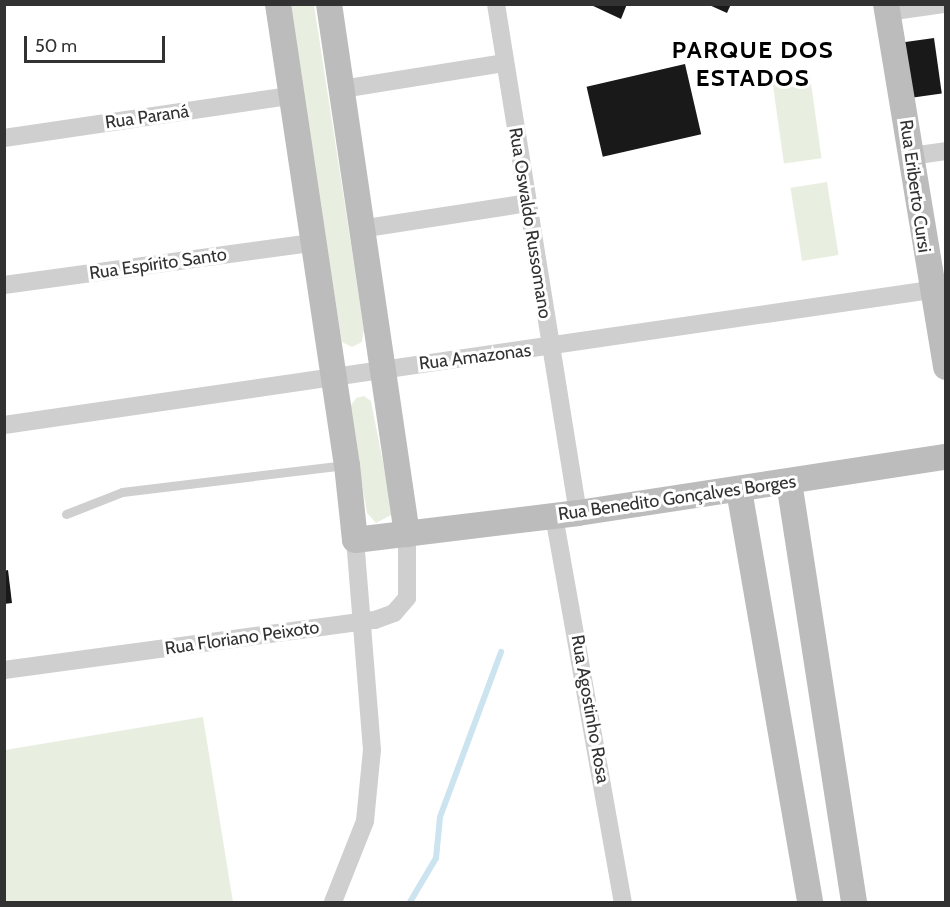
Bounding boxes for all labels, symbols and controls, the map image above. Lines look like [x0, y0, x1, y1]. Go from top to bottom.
scale bar [27, 24, 168, 62]
text: 50 m [35, 35, 77, 57]
district label: PARQUE DOS ESTADOS [672, 36, 834, 92]
street label: Rua Paraná [104, 100, 190, 134]
street label: Rua Eriberto Cursi [895, 118, 935, 254]
street label: Rua Oswaldo Russomano [504, 126, 556, 320]
street label: Rua Espírito Santo [88, 244, 228, 284]
street label: Rua Amazonas [418, 339, 532, 375]
street label: Rua Benedito Gonçalves Borges [557, 471, 797, 525]
street label: Rua Floriano Peixoto [164, 616, 320, 660]
street label: Rua Agostinho Rosa [566, 633, 614, 785]

